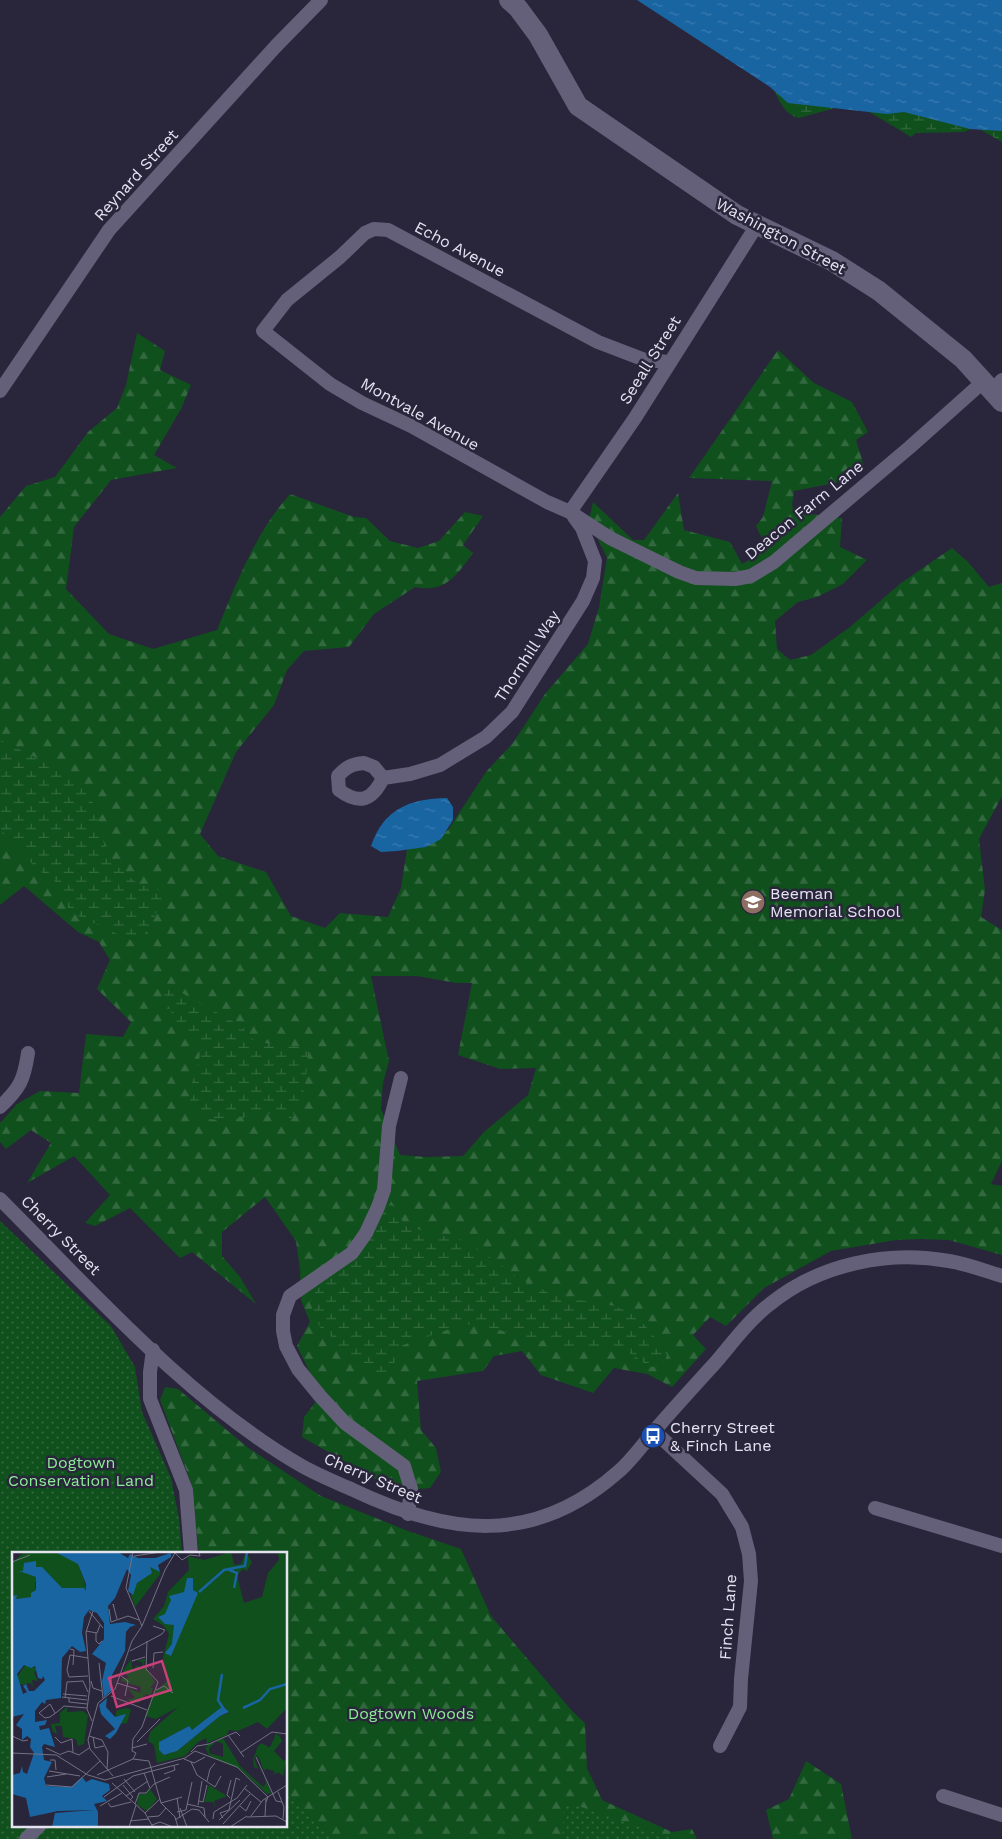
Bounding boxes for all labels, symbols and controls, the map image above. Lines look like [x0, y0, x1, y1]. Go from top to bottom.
street label: Reynard Street [90, 125, 182, 225]
street label: Washington Street [713, 194, 850, 278]
street label: Echo Avenue [411, 217, 509, 281]
street label: Seeall Street [615, 312, 685, 408]
street label: Montvale Avenue [358, 374, 482, 454]
street label: Deacon Farm Lane [741, 456, 867, 564]
street label: Thornhill Way [490, 606, 564, 705]
place label: Beeman Memorial School [770, 884, 901, 921]
school or university icon: Beeman Memorial School [740, 889, 766, 915]
street label: Cherry Street [17, 1191, 105, 1279]
place label: Cherry Street & Finch Lane [670, 1418, 775, 1455]
bus stop icon: Cherry Street & Finch Lane [640, 1423, 666, 1449]
street label: Cherry Street [321, 1449, 425, 1507]
park label: Dogtown Conservation Land [8, 1453, 154, 1490]
inset map [12, 1552, 288, 1826]
street label: Finch Lane [716, 1573, 740, 1661]
park label: Dogtown Woods [348, 1704, 474, 1723]

